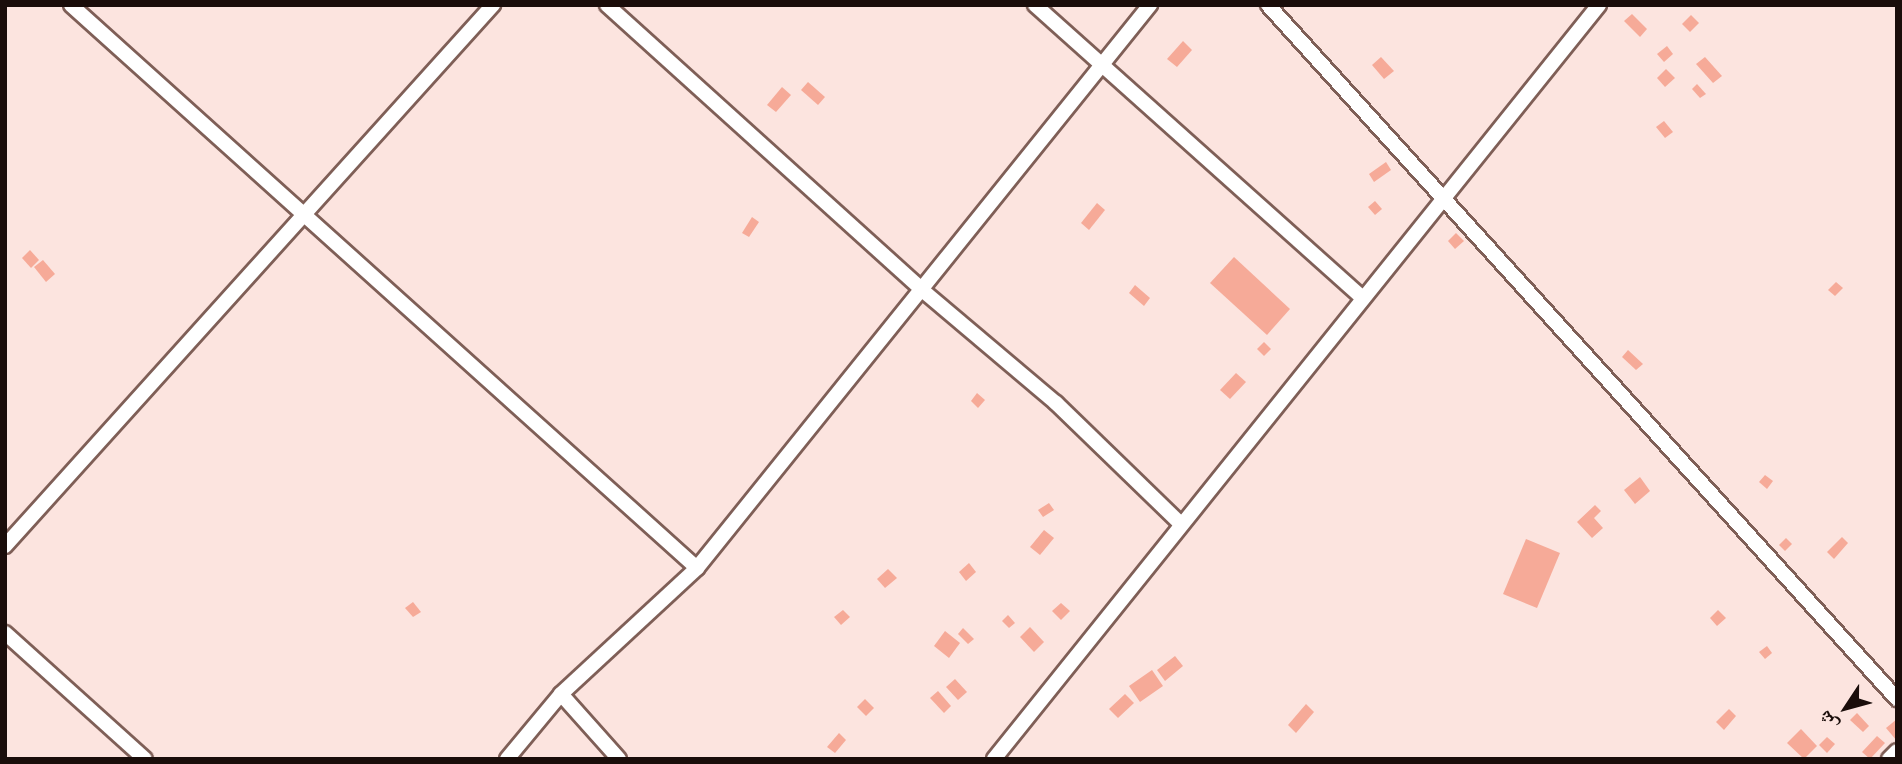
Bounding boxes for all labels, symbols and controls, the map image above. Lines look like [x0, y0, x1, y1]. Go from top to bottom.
north arrow [1811, 673, 1881, 743]
text: ش [1812, 705, 1845, 737]

